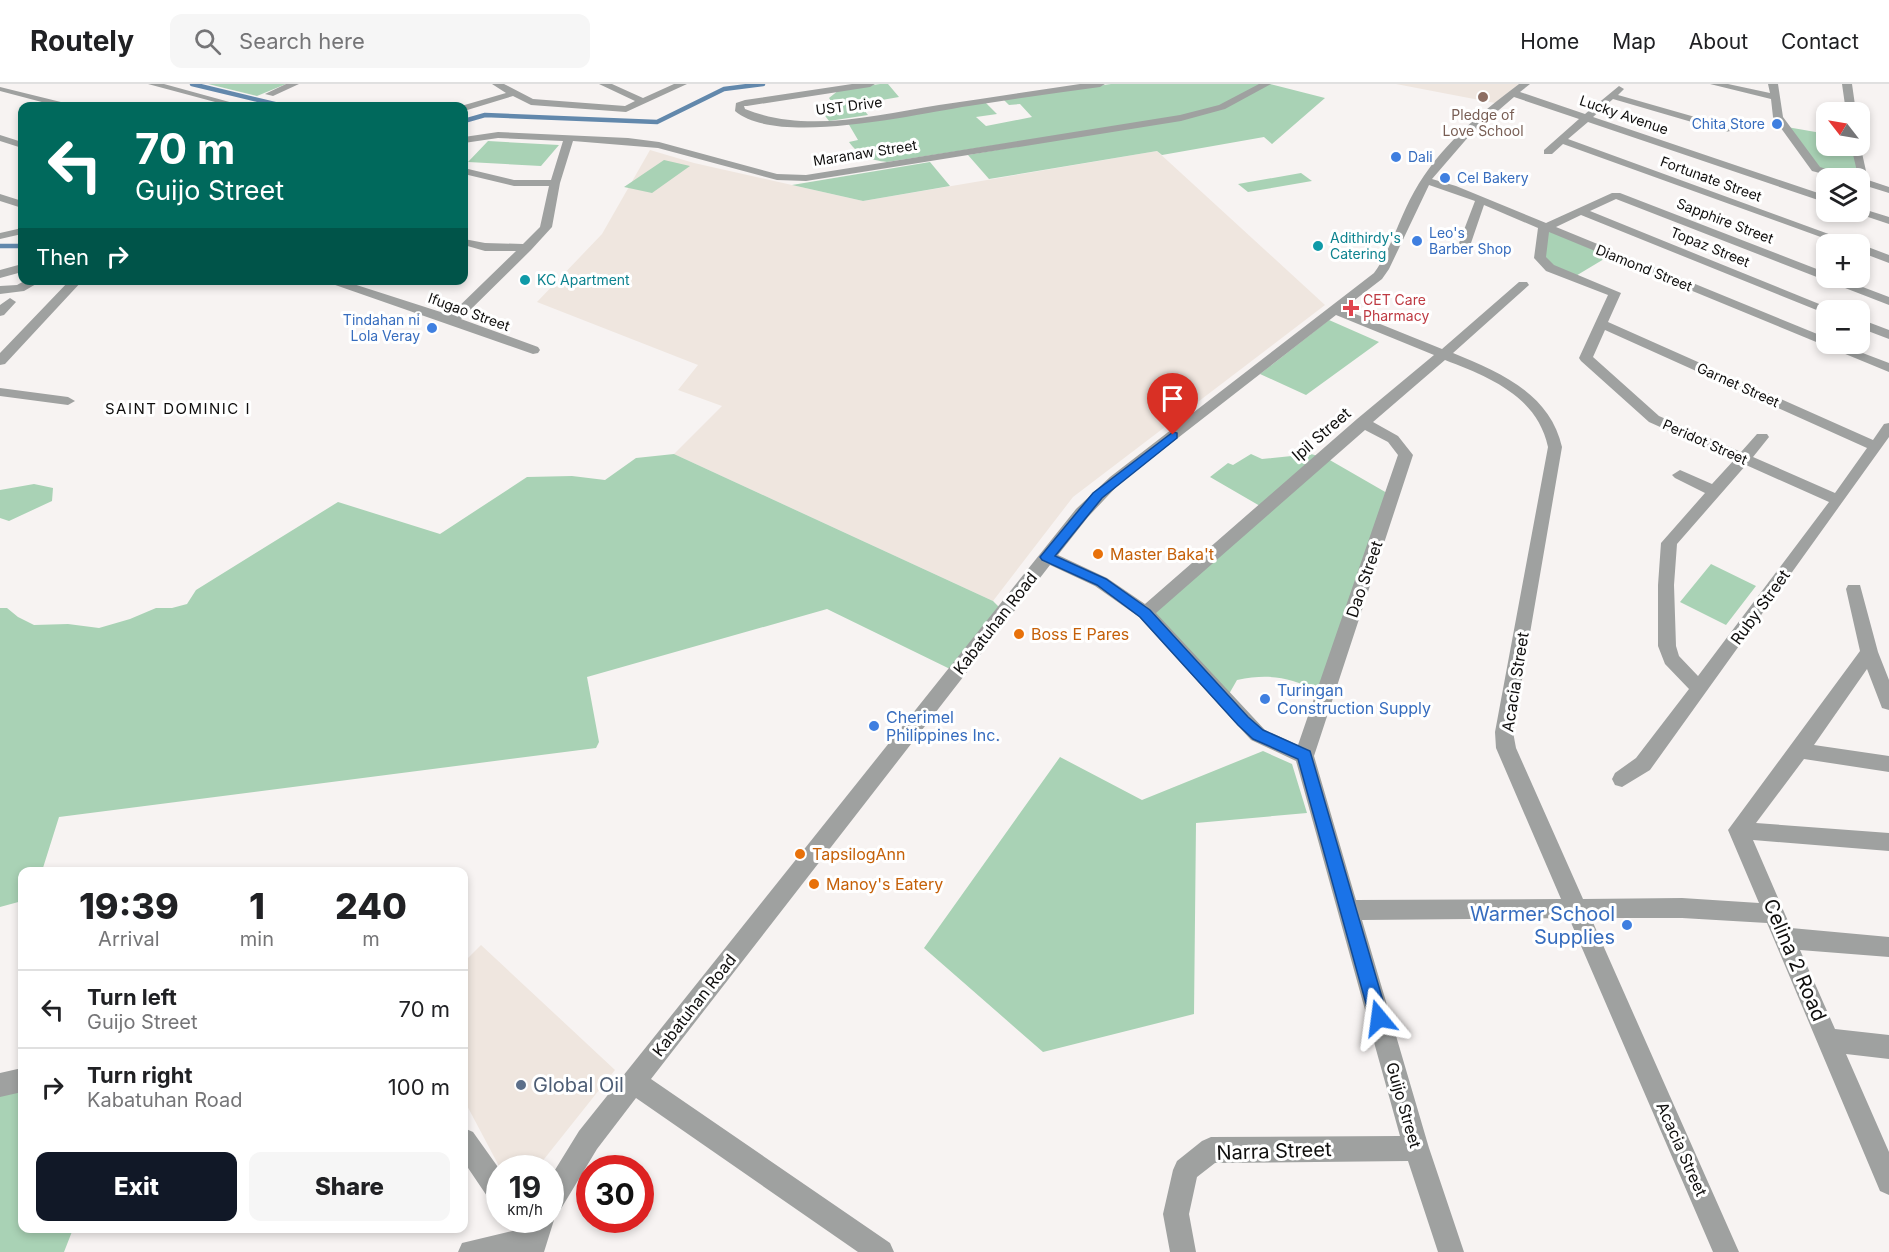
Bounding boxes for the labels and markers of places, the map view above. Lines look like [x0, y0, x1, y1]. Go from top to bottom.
marker: Pledge of Love School [1476, 90, 1490, 104]
place label: Pledge of Love School [1442, 106, 1524, 139]
place label: Chita Store [1692, 115, 1765, 132]
marker: Chita Store [1770, 117, 1784, 131]
place label: Dali [1408, 148, 1433, 165]
marker: Dali [1389, 150, 1403, 164]
place label: Cel Bakery [1457, 169, 1529, 186]
marker: Cel Bakery [1438, 171, 1452, 185]
place label: Leo's Barber Shop [1429, 224, 1512, 257]
place label: Adithirdy's Catering [1330, 229, 1401, 262]
marker: Leo's Barber Shop [1410, 234, 1424, 248]
marker: Adithirdy's Catering [1311, 239, 1325, 253]
place label: KC Apartment [537, 271, 630, 288]
marker: KC Apartment [518, 273, 532, 287]
place label: CET Care Pharmacy [1363, 291, 1429, 324]
marker: CET Care Pharmacy [1344, 301, 1358, 315]
place label: Tindahan ni Lola Veray [343, 311, 420, 344]
marker: Tindahan ni Lola Veray [425, 321, 439, 335]
pin [1147, 373, 1198, 435]
place label: Master Baka't [1110, 544, 1214, 564]
marker: Master Baka't [1091, 547, 1105, 561]
place label: Boss E Pares [1031, 624, 1129, 644]
marker: Boss E Pares [1012, 627, 1026, 641]
place label: Turingan Construction Supply [1277, 680, 1431, 718]
marker: Turingan Construction Supply [1258, 692, 1272, 706]
place label: Cherimel Philippines Inc. [886, 707, 1000, 745]
marker: Cherimel Philippines Inc. [867, 719, 881, 733]
place label: TapsilogAnn [812, 844, 905, 864]
marker: TapsilogAnn [793, 847, 807, 861]
place label: Manoy's Eatery [826, 874, 943, 894]
marker: Manoy's Eatery [807, 877, 821, 891]
place label: Warmer School Supplies [1470, 902, 1615, 949]
marker: Warmer School Supplies [1620, 918, 1634, 932]
place label: Global Oil [533, 1073, 624, 1097]
marker: Global Oil [514, 1078, 528, 1092]

